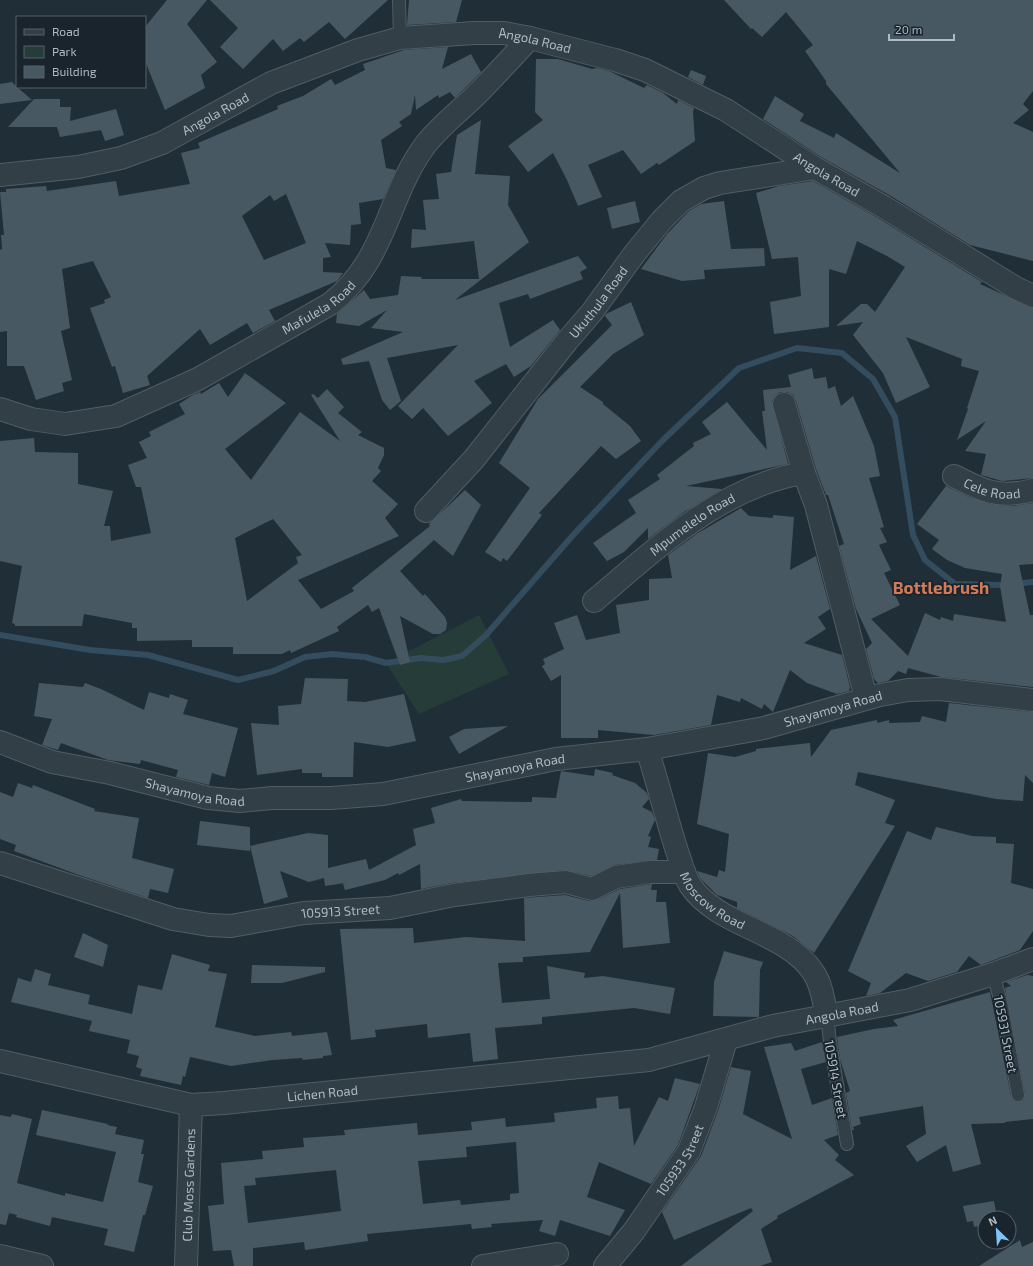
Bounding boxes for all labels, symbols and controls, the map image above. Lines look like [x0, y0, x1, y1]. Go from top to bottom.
legend [16, 16, 146, 88]
scale bar [889, 16, 954, 42]
text: 20 m [895, 22, 922, 36]
text: Road [52, 24, 80, 38]
street label: Angola Road [499, 25, 573, 56]
text: Park [52, 44, 77, 58]
text: Building [52, 64, 97, 78]
street label: Angola Road [179, 89, 252, 138]
street label: Angola Road [791, 148, 863, 200]
street label: Ukuthula Road [565, 263, 631, 341]
street label: Mafulela Road [279, 277, 359, 338]
street label: Cele Road [961, 474, 1021, 502]
street label: Mpumelelo Road [646, 489, 737, 559]
district label: Bottlebrush [893, 577, 989, 597]
street label: Shayamoya Road [782, 687, 884, 730]
street label: Shayamoya Road [464, 750, 566, 785]
street label: Shayamoya Road [143, 774, 245, 809]
street label: Moscow Road [677, 869, 748, 932]
street label: 105913 Street [300, 901, 380, 921]
street label: 105931 Street [991, 994, 1021, 1074]
street label: Angola Road [804, 998, 880, 1028]
street label: 105914 Street [821, 1038, 851, 1120]
street label: Lichen Road [286, 1081, 359, 1105]
street label: 105933 Street [652, 1122, 707, 1199]
street label: Club Moss Gardens [179, 1128, 198, 1242]
north arrow [977, 1210, 1017, 1250]
text: N [986, 1213, 999, 1228]

